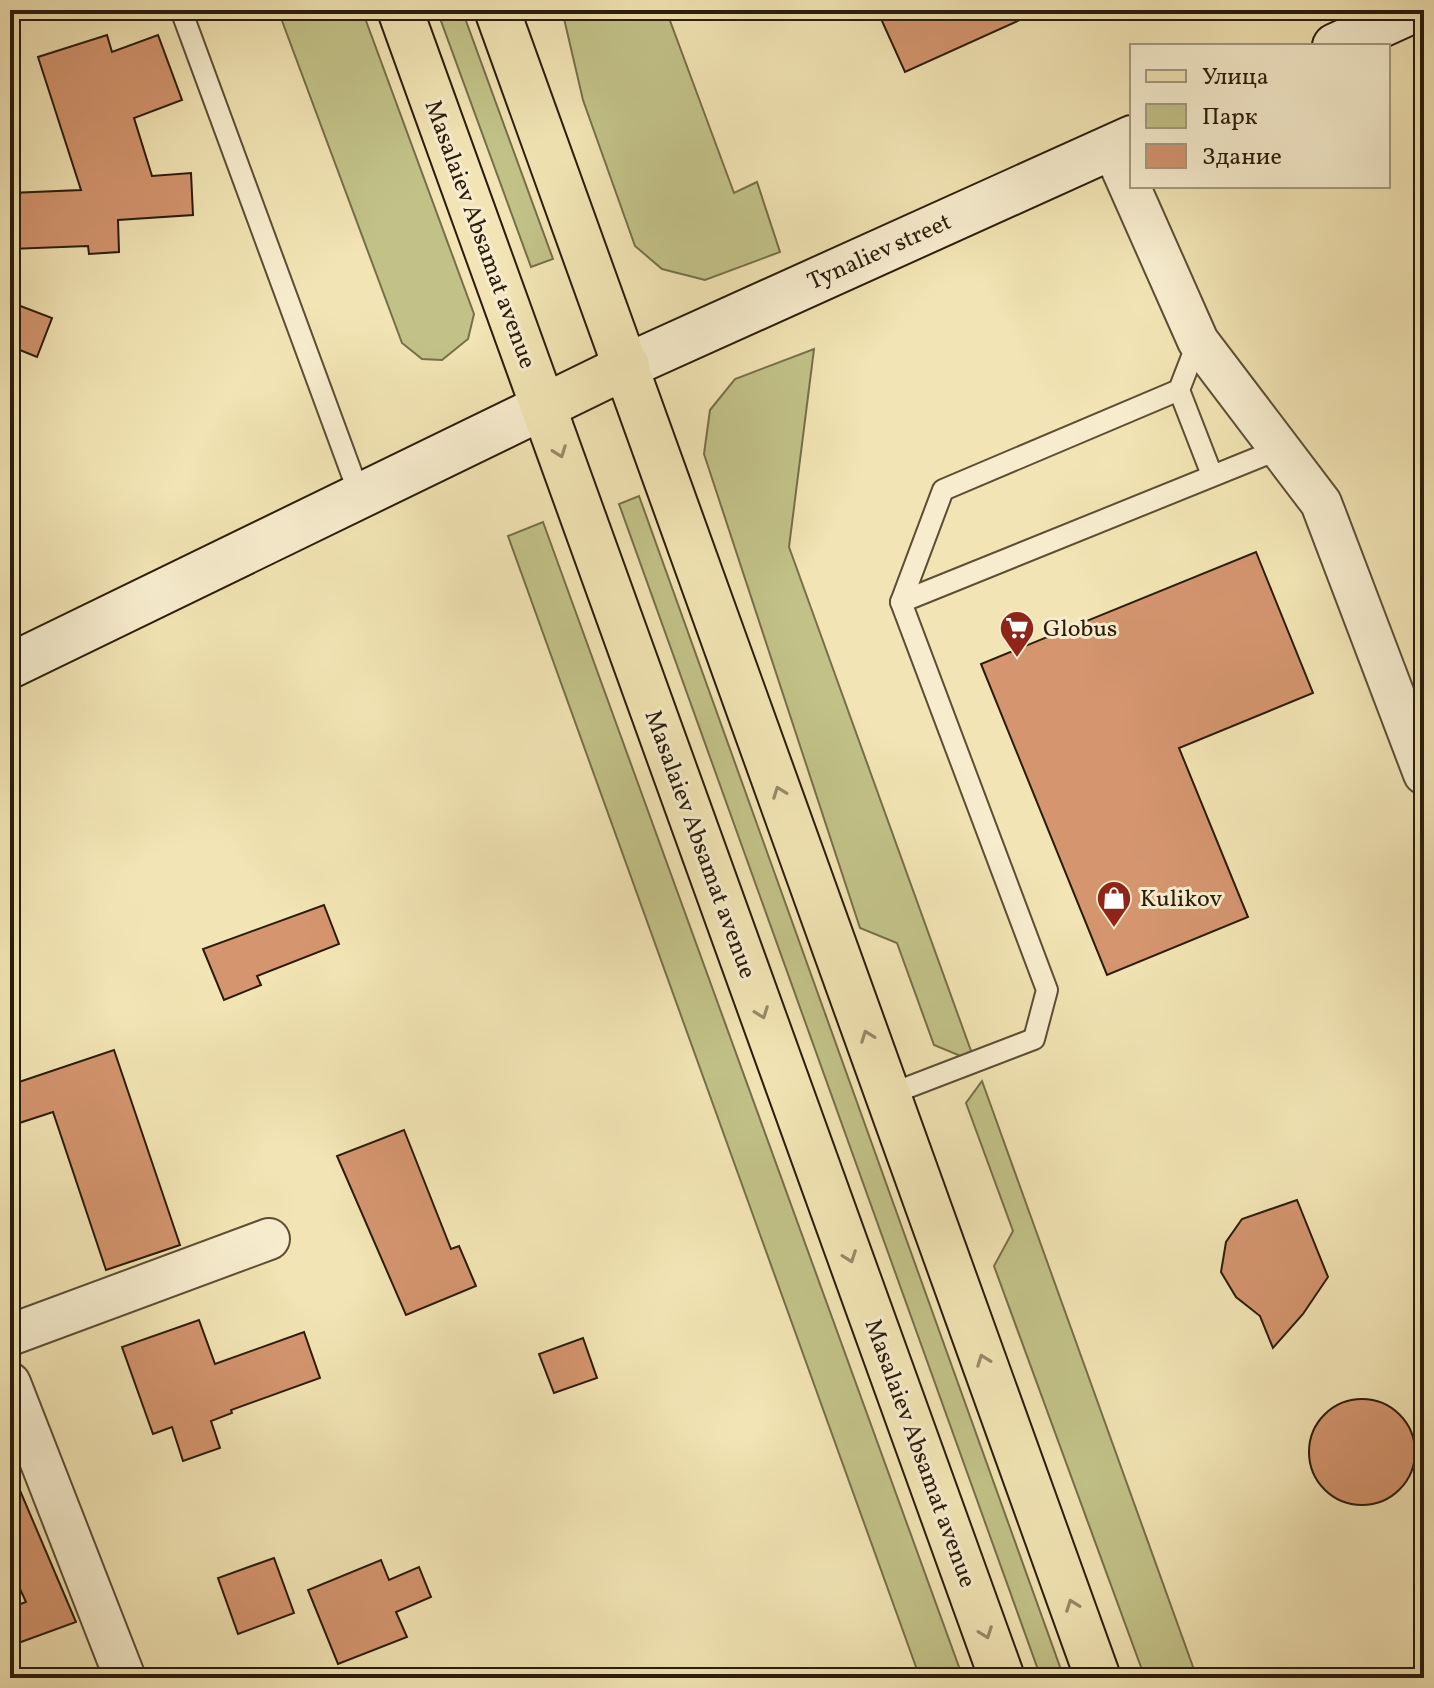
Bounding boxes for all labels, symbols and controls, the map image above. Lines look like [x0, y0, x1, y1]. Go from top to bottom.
legend [1130, 44, 1390, 188]
text: Улица [1202, 61, 1269, 95]
street label: Masalaiev Absamat avenue [415, 96, 544, 374]
text: Парк [1202, 101, 1258, 135]
text: Здание [1202, 141, 1282, 175]
street label: Tynaliev street [802, 206, 957, 300]
one-way arrow [550, 444, 566, 458]
supermarket icon: Globus [998, 609, 1036, 659]
place label: Globus [1043, 613, 1117, 647]
street label: Masalaiev Absamat avenue [635, 706, 764, 984]
one-way arrow [772, 785, 789, 799]
shop icon: Kulikov [1095, 879, 1133, 929]
place label: Kulikov [1140, 883, 1222, 917]
one-way arrow [752, 1005, 769, 1019]
one-way arrow [860, 1030, 877, 1044]
one-way arrow [840, 1249, 857, 1263]
street label: Masalaiev Absamat avenue [855, 1315, 984, 1593]
one-way arrow [977, 1354, 993, 1368]
one-way arrow [1065, 1598, 1081, 1612]
one-way arrow [976, 1626, 992, 1640]

